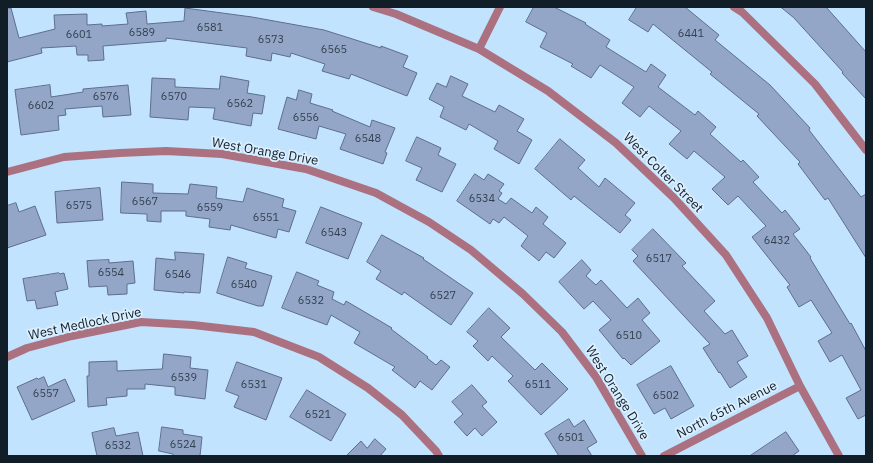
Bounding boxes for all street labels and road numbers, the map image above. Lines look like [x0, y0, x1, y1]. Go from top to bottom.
street label: West Colter Street [620, 130, 706, 216]
street label: West Orange Drive [211, 135, 319, 169]
street label: West Medlock Drive [27, 304, 143, 344]
street label: West Orange Drive [582, 343, 652, 443]
street label: North 65th Avenue [674, 378, 780, 442]

